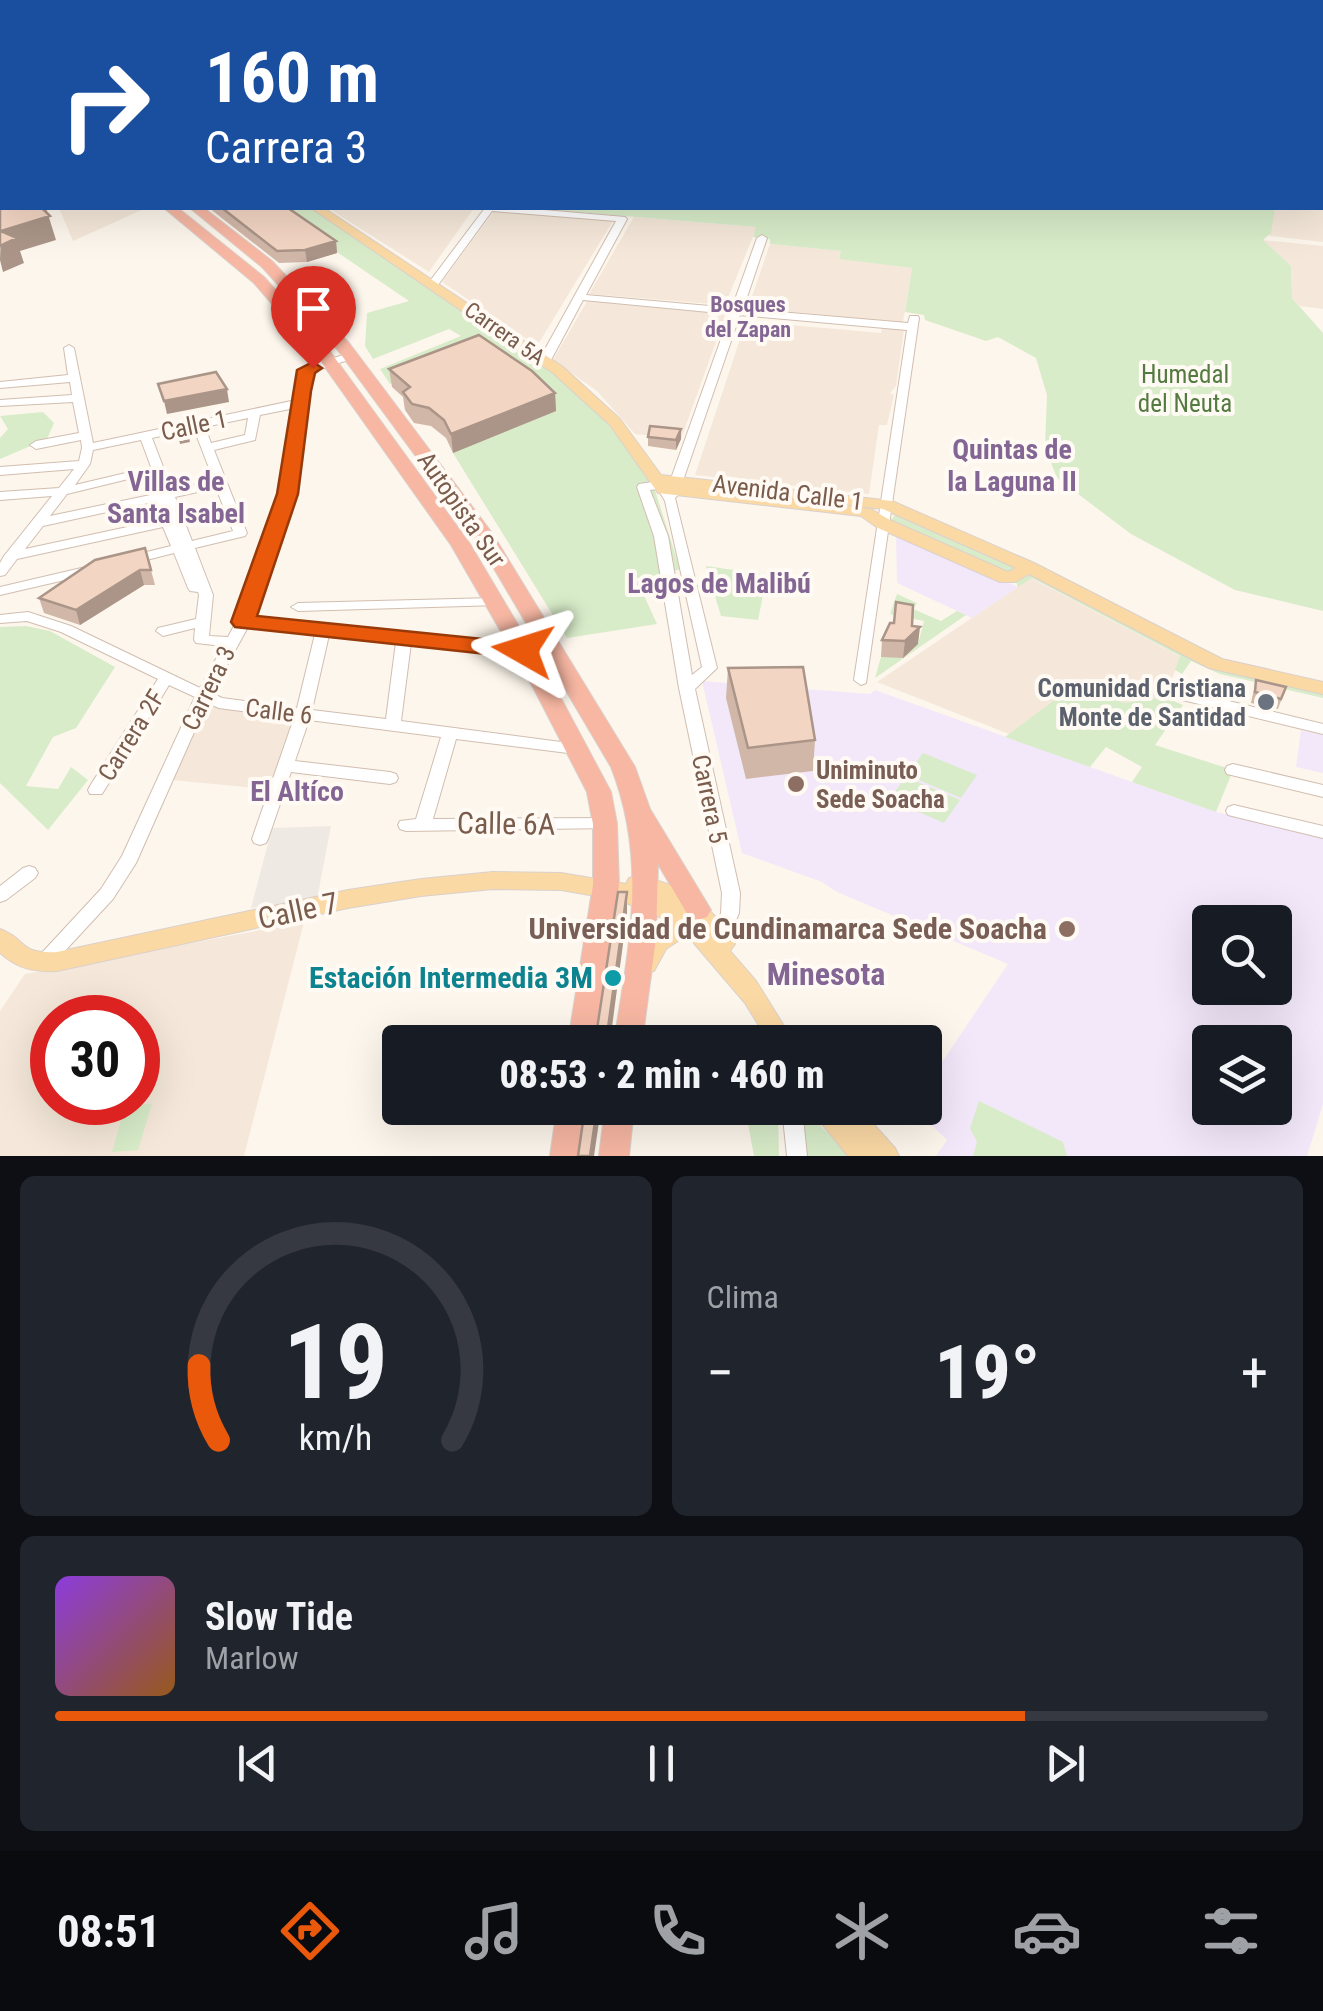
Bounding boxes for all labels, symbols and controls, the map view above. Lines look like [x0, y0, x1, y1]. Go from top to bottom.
text: 160 m [205, 37, 379, 119]
icon: right [40, 40, 170, 170]
text: Carrera 3 [205, 121, 367, 174]
pin [271, 266, 356, 369]
icon: arrive [286, 281, 341, 336]
district label: Bosques del Zapan [705, 292, 791, 342]
street label: Carrera 5A [460, 297, 550, 370]
park label: Humedal del Neuta [1138, 360, 1232, 418]
street label: Calle 1 [158, 404, 230, 447]
district label: Quintas de la Laguna II [947, 433, 1077, 498]
street label: Autopista Sur [411, 446, 512, 573]
district label: Villas de Santa Isabel [107, 465, 245, 530]
street label: Avenida Calle 1 [711, 469, 865, 516]
district label: Lagos de Malibú [627, 567, 811, 600]
position arrow [471, 598, 575, 702]
street label: Carrera 3 [176, 641, 241, 735]
place label: Comunidad Cristiana Monte de Santidad [1038, 674, 1246, 732]
street label: Carrera 2F [92, 684, 171, 786]
marker: Comunidad Cristiana Monte de Santidad [1255, 691, 1277, 713]
street label: Calle 6 [244, 693, 314, 730]
street label: Carrera 5 [686, 752, 733, 846]
place label: Uniminuto Sede Soacha [816, 756, 945, 814]
marker: Uniminuto Sede Soacha [785, 773, 807, 795]
district label: El Altíco [250, 775, 344, 808]
street label: Calle 6A [457, 805, 555, 842]
street label: Calle 7 [255, 885, 341, 936]
map controls [1192, 905, 1292, 1125]
button: search [1192, 905, 1292, 1005]
place label: Universidad de Cundinamarca Sede Soacha [528, 911, 1047, 946]
marker: Universidad de Cundinamarca Sede Soacha [1056, 918, 1078, 940]
district label: Minesota [767, 955, 885, 993]
place label: Estación Intermedia 3M [309, 960, 593, 995]
marker: Estación Intermedia 3M [602, 967, 624, 989]
speed limit sign: 30 [30, 995, 160, 1125]
button: layers [1192, 1025, 1292, 1125]
text: 08:53 · 2 min · 460 m [500, 1053, 824, 1097]
text: Clima [707, 1278, 779, 1316]
text: 19 [283, 1302, 388, 1423]
text: 19° [934, 1328, 1040, 1416]
text: − [707, 1341, 734, 1405]
text: + [1241, 1341, 1268, 1405]
text: km/h [299, 1417, 373, 1459]
text: Slow Tide [205, 1595, 353, 1639]
text: Marlow [205, 1639, 298, 1677]
icon: previous [230, 1736, 285, 1791]
icon: pause [634, 1736, 689, 1791]
icon: next [1038, 1736, 1093, 1791]
icon: directions [275, 1896, 345, 1966]
icon: music [459, 1896, 529, 1966]
icon: phone [643, 1896, 713, 1966]
icon: climate [827, 1896, 897, 1966]
icon: car [1012, 1896, 1082, 1966]
icon: filters [1196, 1896, 1266, 1966]
text: 08:51 [57, 1905, 160, 1958]

